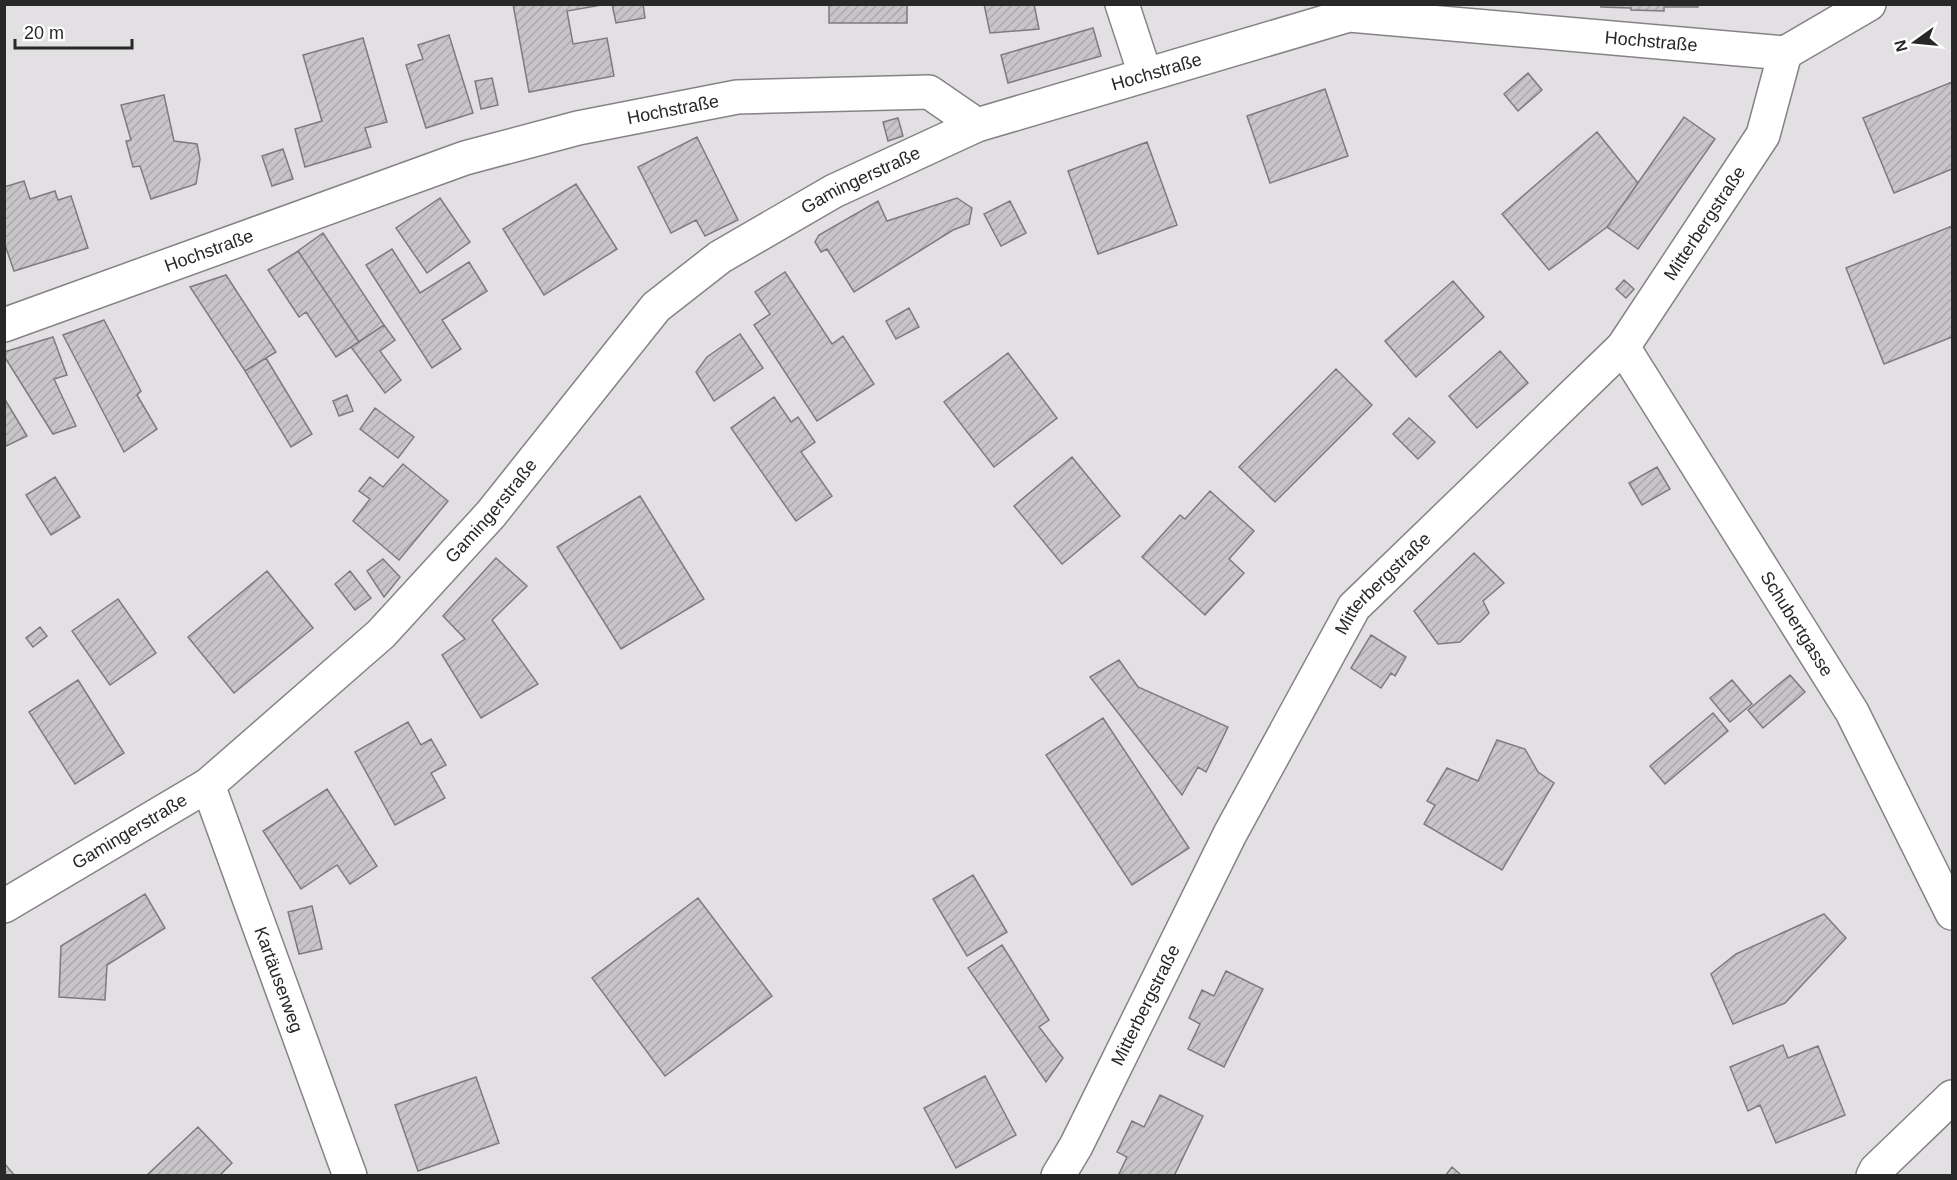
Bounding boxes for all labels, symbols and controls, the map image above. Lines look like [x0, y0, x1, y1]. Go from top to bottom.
scale bar [15, 12, 132, 50]
north arrow [1885, 12, 1945, 72]
text: 20 m [24, 23, 64, 43]
street label: Hochstraße [1604, 27, 1698, 55]
text: N [1891, 38, 1911, 54]
street label: Hochstraße [1109, 49, 1204, 95]
street label: Hochstraße [625, 91, 721, 128]
street label: Gamingerstraße [798, 143, 923, 218]
street label: Mitterbergstraße [1660, 163, 1749, 284]
street label: Hochstraße [162, 225, 256, 276]
street label: Gamingerstraße [441, 455, 541, 567]
street label: Mitterbergstraße [1331, 529, 1435, 638]
street label: Schubertgasse [1756, 568, 1837, 680]
street label: Gamingerstraße [69, 790, 191, 873]
street label: Kartäuserweg [250, 924, 307, 1035]
street label: Mitterbergstraße [1107, 942, 1184, 1069]

